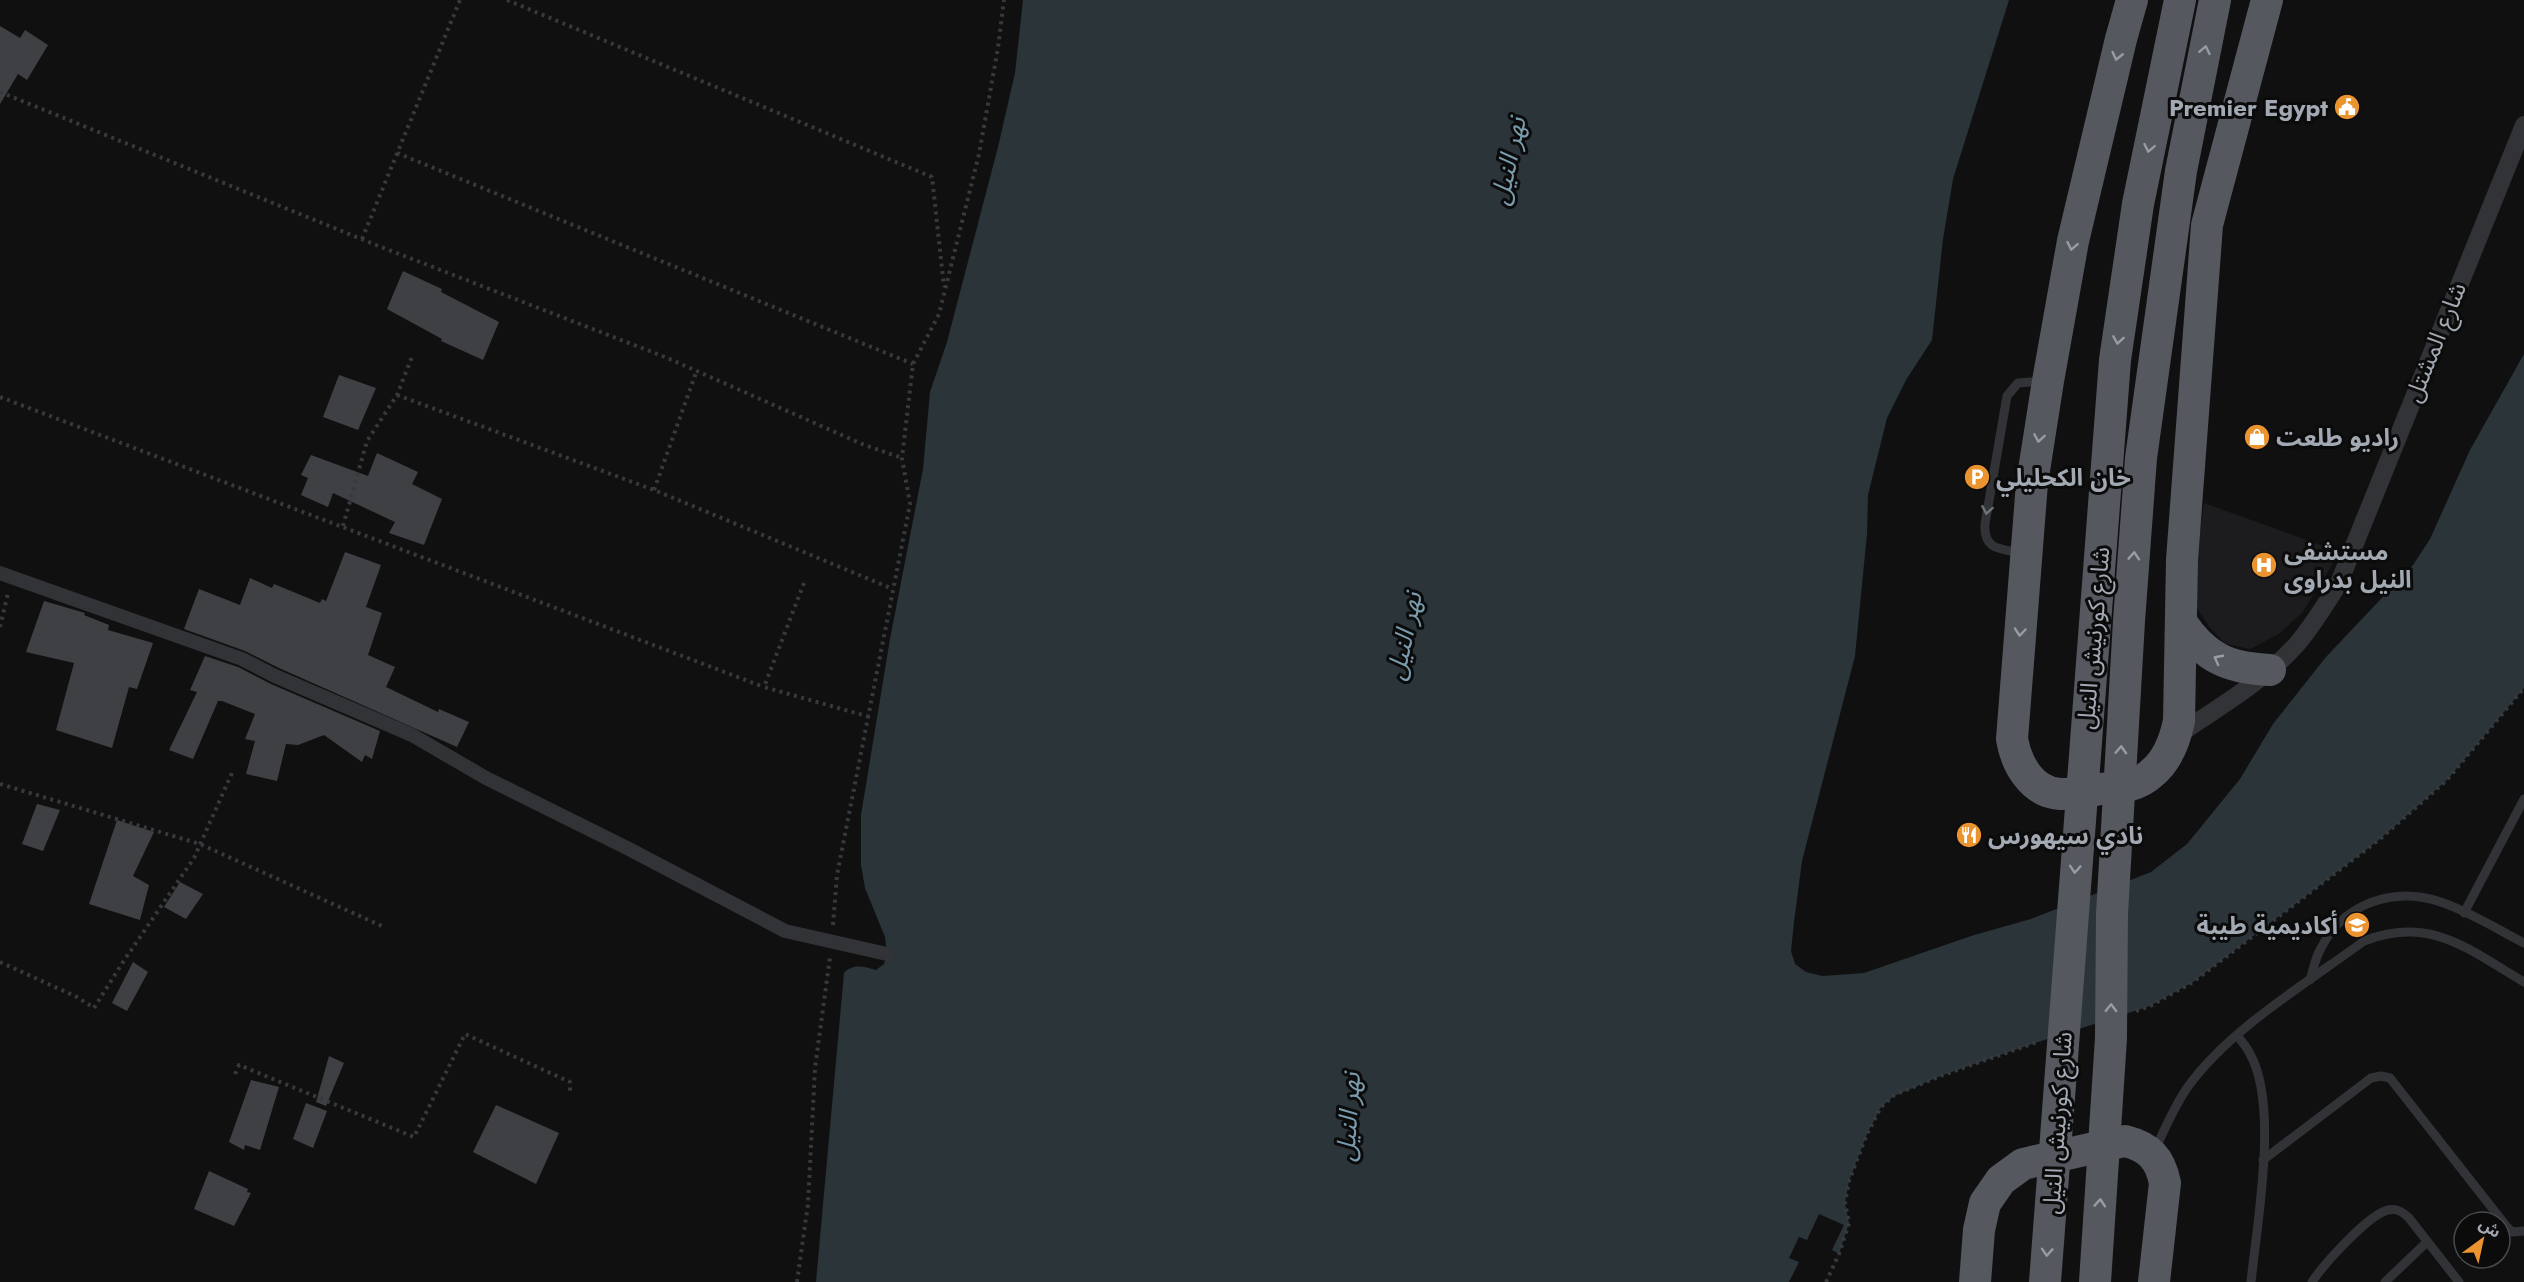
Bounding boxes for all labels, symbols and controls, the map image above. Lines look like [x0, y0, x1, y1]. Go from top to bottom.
one-way arrow [2198, 45, 2211, 55]
one-way arrow [2111, 51, 2124, 61]
place label: Premier Egypt [2169, 90, 2328, 125]
public building icon: Premier Egypt [2332, 92, 2362, 122]
water label: نهر النيل [1480, 111, 1536, 208]
one-way arrow [2143, 142, 2156, 152]
one-way arrow [2066, 241, 2079, 251]
street label: شارع المشتل [2395, 277, 2475, 407]
one-way arrow [2112, 335, 2124, 345]
place label: راديو طلعت [2276, 420, 2399, 455]
shop icon: راديو طلعت [2242, 422, 2272, 452]
one-way arrow [2033, 433, 2046, 443]
place label: خان الكحليلي [1996, 460, 2131, 497]
parking icon: خان الكحليلي [1962, 462, 1992, 492]
one-way arrow [1982, 505, 1994, 515]
place label: مستشفى النيل بدراوى [2284, 534, 2412, 597]
street label: شارع كورنيش النيل [2068, 545, 2118, 731]
hospital icon: مستشفى النيل بدراوى [2249, 550, 2279, 580]
one-way arrow [2127, 551, 2140, 560]
water label: نهر النيل [1376, 586, 1432, 683]
one-way arrow [2014, 628, 2027, 637]
one-way arrow [2214, 655, 2225, 666]
one-way arrow [2115, 746, 2128, 755]
place label: نادي سيهورس [1988, 818, 2143, 855]
restaurant icon: نادي سيهورس [1954, 820, 1984, 850]
one-way arrow [2069, 865, 2082, 874]
place label: أكاديمية طيبة [2197, 908, 2338, 943]
school or university icon: أكاديمية طيبة [2342, 910, 2372, 940]
one-way arrow [2105, 1004, 2117, 1013]
street label: شارع كورنيش النيل [2033, 1031, 2081, 1215]
water label: نهر النيل [1326, 1069, 1370, 1163]
one-way arrow [2093, 1198, 2106, 1207]
north arrow [2452, 1210, 2512, 1270]
text: ش [2474, 1212, 2505, 1243]
one-way arrow [2041, 1248, 2054, 1257]

